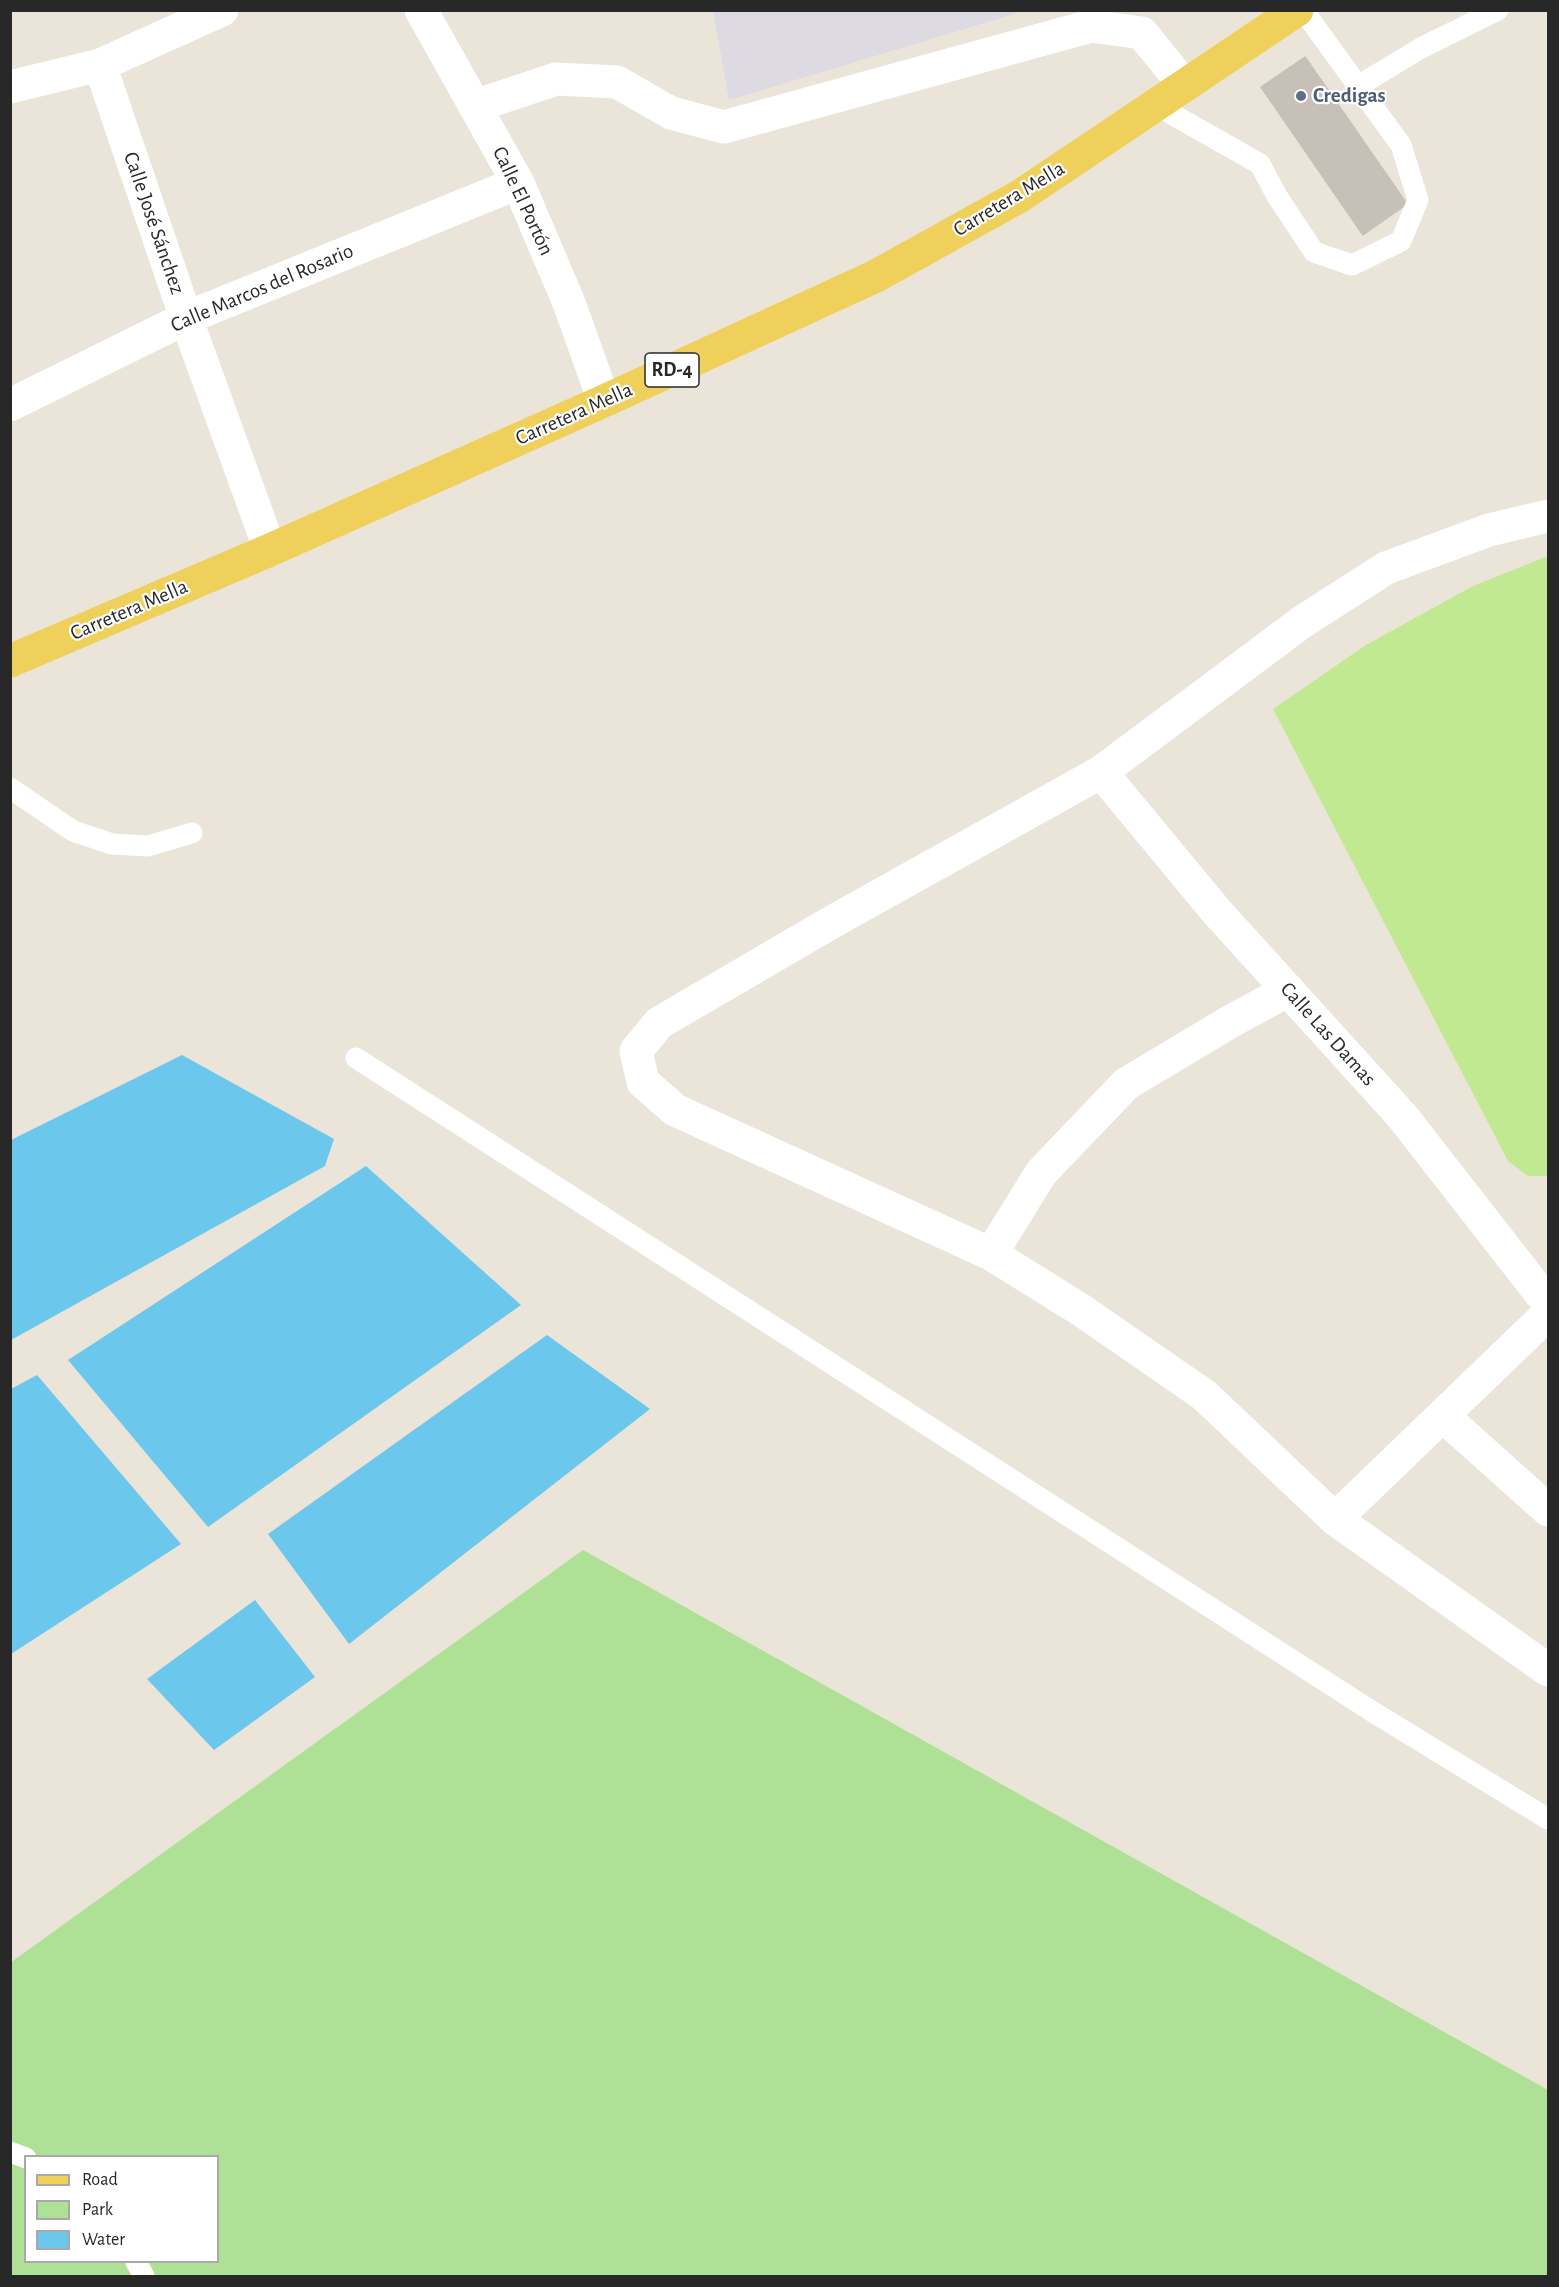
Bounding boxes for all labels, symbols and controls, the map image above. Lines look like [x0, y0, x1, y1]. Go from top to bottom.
place label: Credigas [1313, 83, 1386, 109]
marker: Credigas [1294, 89, 1308, 103]
street label: Calle El Portón [487, 143, 559, 259]
street label: Calle José Sánchez [118, 149, 190, 297]
street label: Carretera Mella [949, 156, 1069, 242]
street label: Calle Marcos del Rosario [167, 238, 357, 338]
road number: RD-4 [645, 353, 699, 387]
street label: Carretera Mella [512, 377, 636, 451]
street label: Carretera Mella [66, 574, 192, 646]
street label: Calle Las Damas [1275, 977, 1381, 1091]
legend [24, 2155, 219, 2263]
text: Road [82, 2171, 118, 2189]
text: Park [82, 2201, 113, 2219]
text: Water [82, 2231, 125, 2249]

